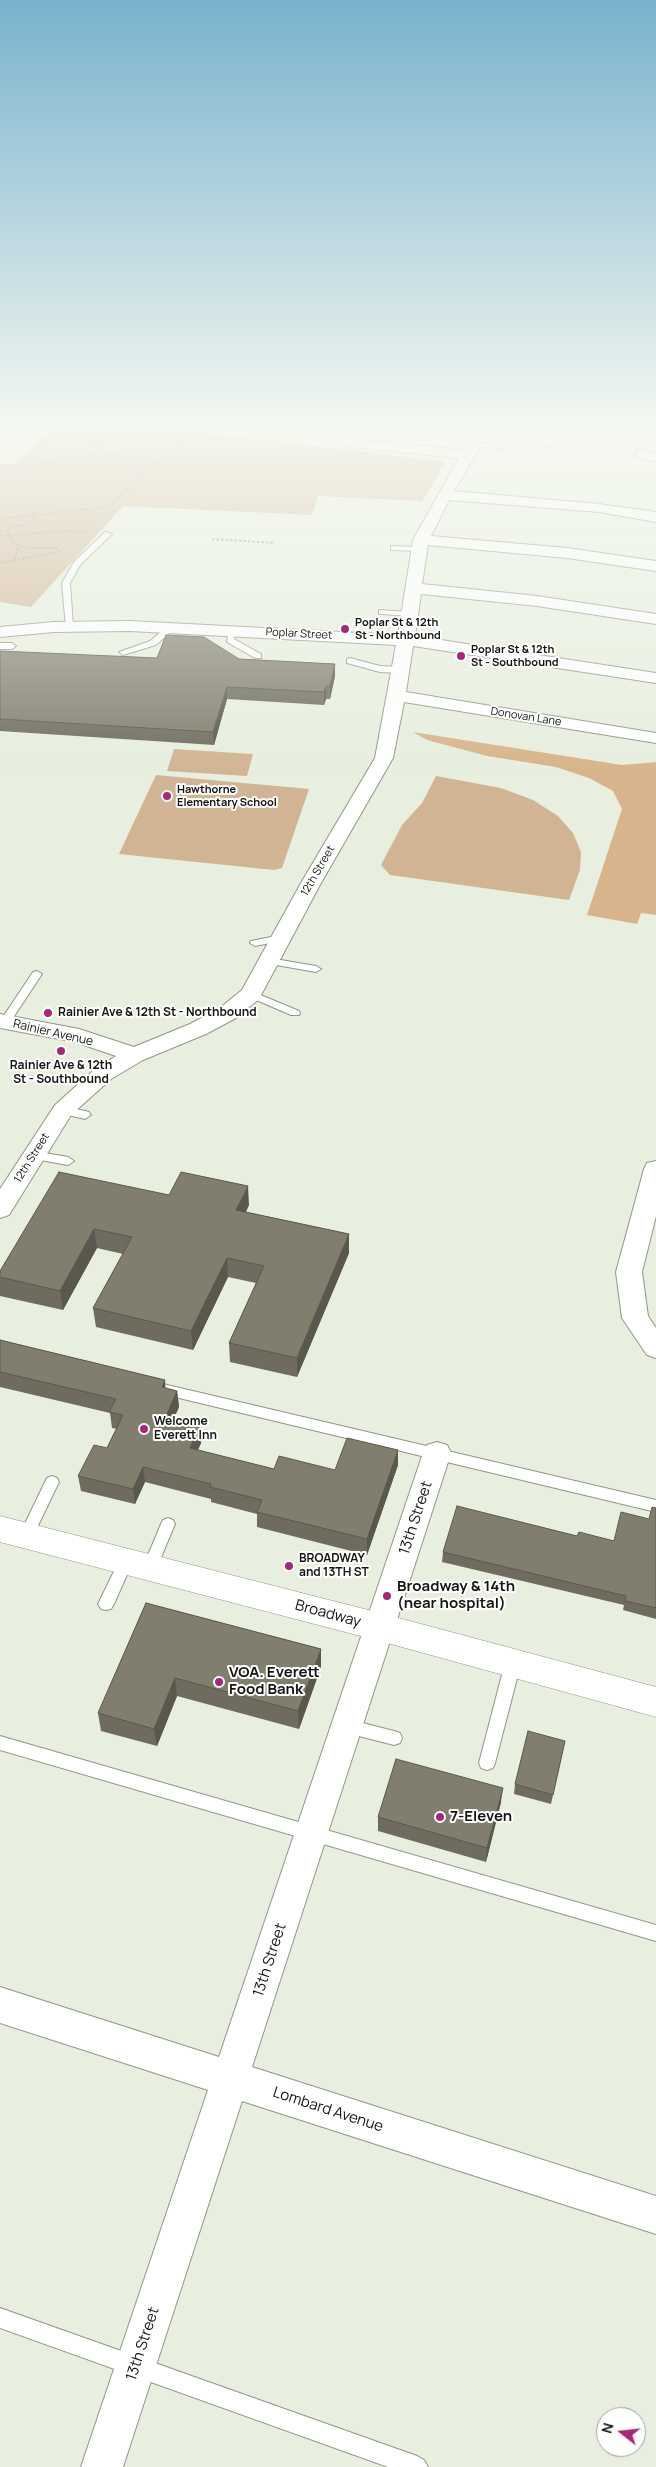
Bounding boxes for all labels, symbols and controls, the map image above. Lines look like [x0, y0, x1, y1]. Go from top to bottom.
place label: Poplar St & 12th St - Northbound [355, 616, 441, 642]
marker: Poplar St & 12th St - Northbound [339, 623, 351, 635]
street label: Poplar Street [265, 626, 333, 642]
place label: Poplar St & 12th St - Southbound [471, 643, 559, 669]
marker: Poplar St & 12th St - Southbound [455, 650, 467, 662]
street label: Donovan Lane [490, 705, 562, 729]
place label: Hawthorne Elementary School [177, 783, 277, 809]
marker: Hawthorne Elementary School [161, 790, 173, 802]
street label: 12th Street [298, 843, 338, 899]
place label: Rainier Ave & 12th St - Northbound [58, 1006, 257, 1020]
marker: Rainier Ave & 12th St - Northbound [42, 1007, 54, 1019]
street label: Rainier Avenue [12, 1017, 94, 1049]
marker: Rainier Ave & 12th St - Southbound [55, 1045, 67, 1057]
place label: Rainier Ave & 12th St - Southbound [10, 1059, 112, 1087]
street label: 12th Street [12, 1131, 52, 1185]
place label: Welcome Everett Inn [154, 1415, 217, 1443]
marker: Welcome Everett Inn [138, 1423, 150, 1435]
street label: 13th Street [396, 1479, 436, 1557]
place label: BROADWAY and 13TH ST [299, 1552, 369, 1580]
marker: BROADWAY and 13TH ST [283, 1560, 295, 1572]
place label: Broadway & 14th (near hospital) [397, 1578, 515, 1613]
marker: Broadway & 14th (near hospital) [381, 1590, 393, 1602]
street label: Broadway [293, 1597, 363, 1631]
place label: VOA. Everett Food Bank [229, 1664, 320, 1699]
marker: VOA. Everett Food Bank [213, 1676, 225, 1688]
place label: 7-Eleven [450, 1808, 512, 1826]
marker: 7-Eleven [434, 1811, 446, 1823]
street label: 13th Street [250, 1921, 290, 1999]
street label: Lombard Avenue [271, 2084, 385, 2136]
street label: 13th Street [123, 2305, 163, 2383]
north arrow [596, 2407, 646, 2457]
text: N [597, 2421, 618, 2435]

